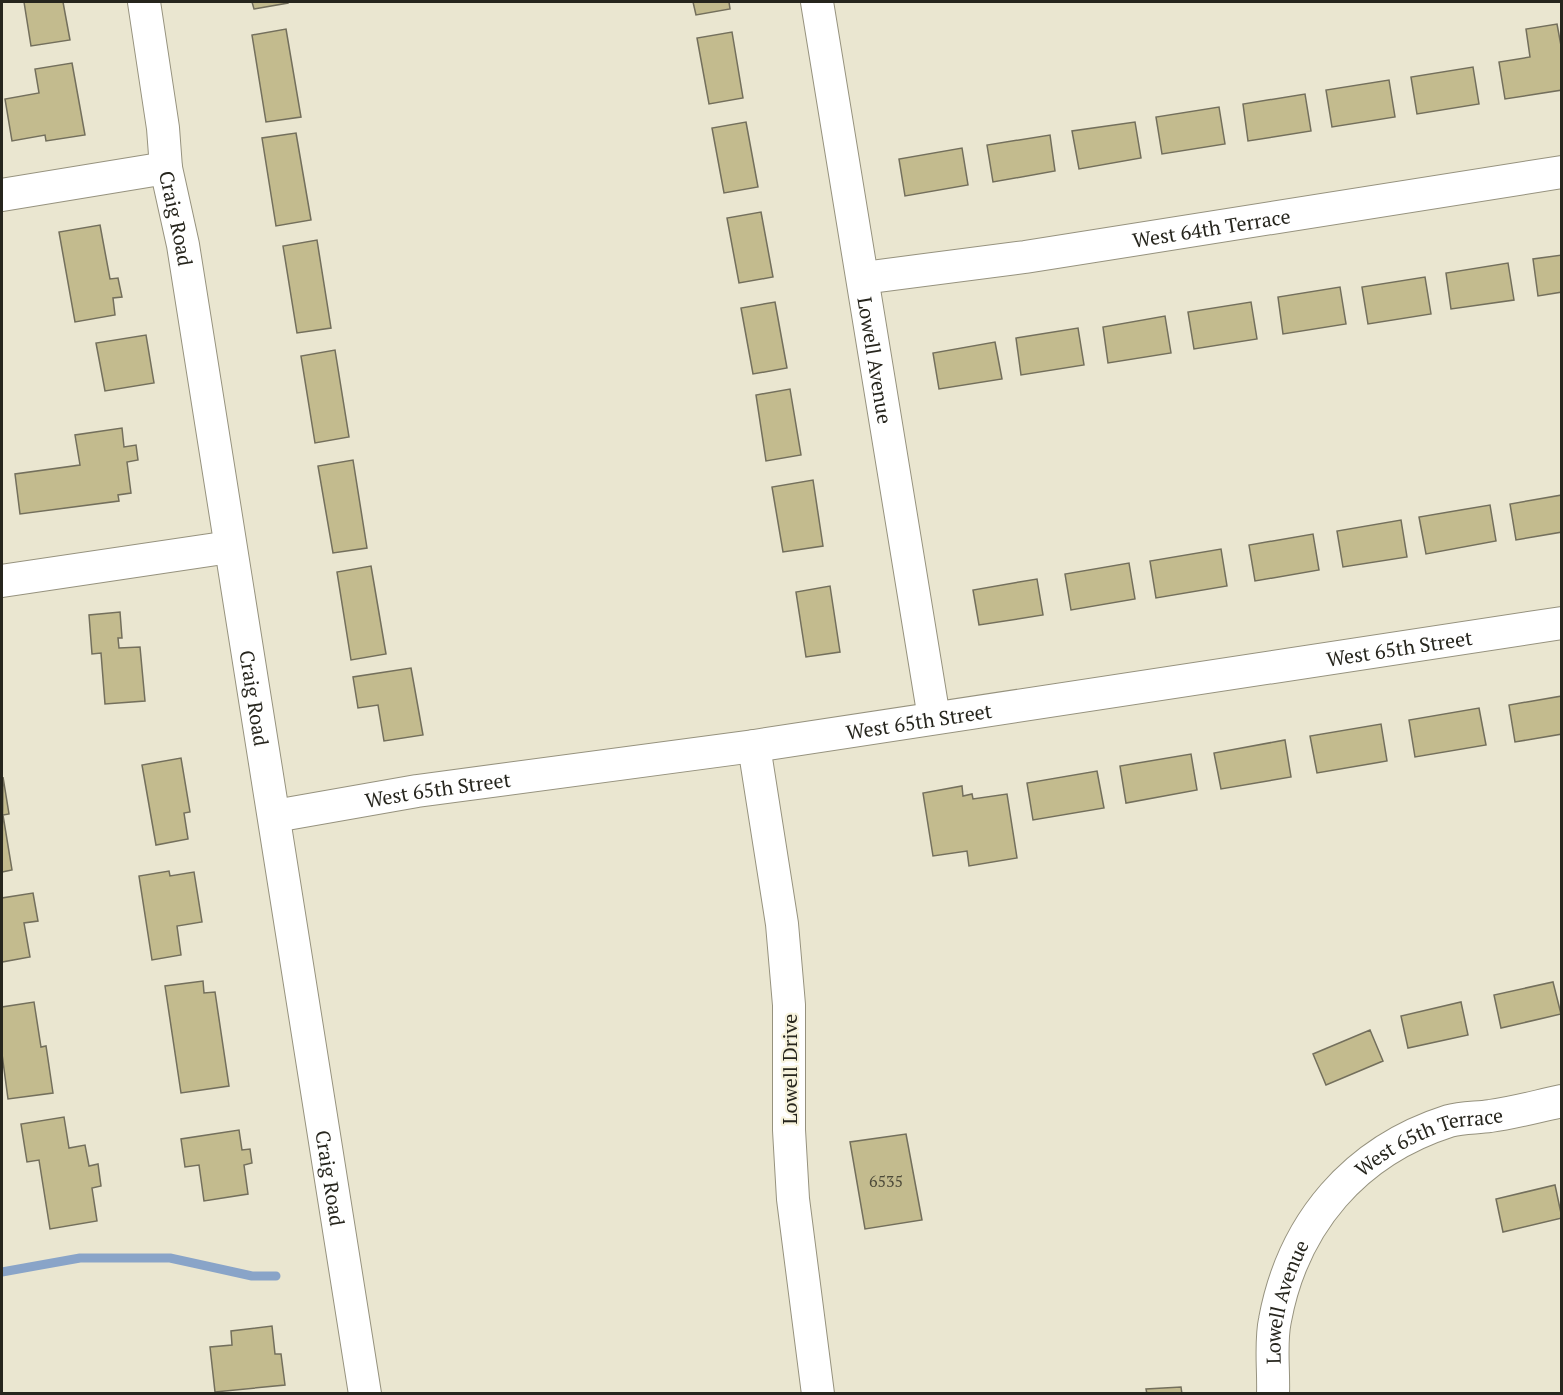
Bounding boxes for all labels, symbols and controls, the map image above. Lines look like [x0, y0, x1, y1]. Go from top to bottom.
street label: Craig Road [153, 168, 200, 268]
street label: West 64th Terrace [1130, 202, 1292, 253]
street label: Lowell Avenue [852, 295, 899, 426]
street label: West 65th Street [1325, 623, 1475, 672]
street label: Craig Road [234, 648, 276, 748]
street label: West 65th Street [844, 696, 994, 745]
street label: West 65th Street [363, 765, 513, 813]
street label: Lowell Drive [776, 1014, 803, 1124]
street label: West 65th Terrace [1349, 1101, 1505, 1182]
street label: Craig Road [310, 1128, 352, 1228]
house number: 6535 [869, 1170, 903, 1192]
street label: Lowell Avenue [1259, 1235, 1314, 1364]

